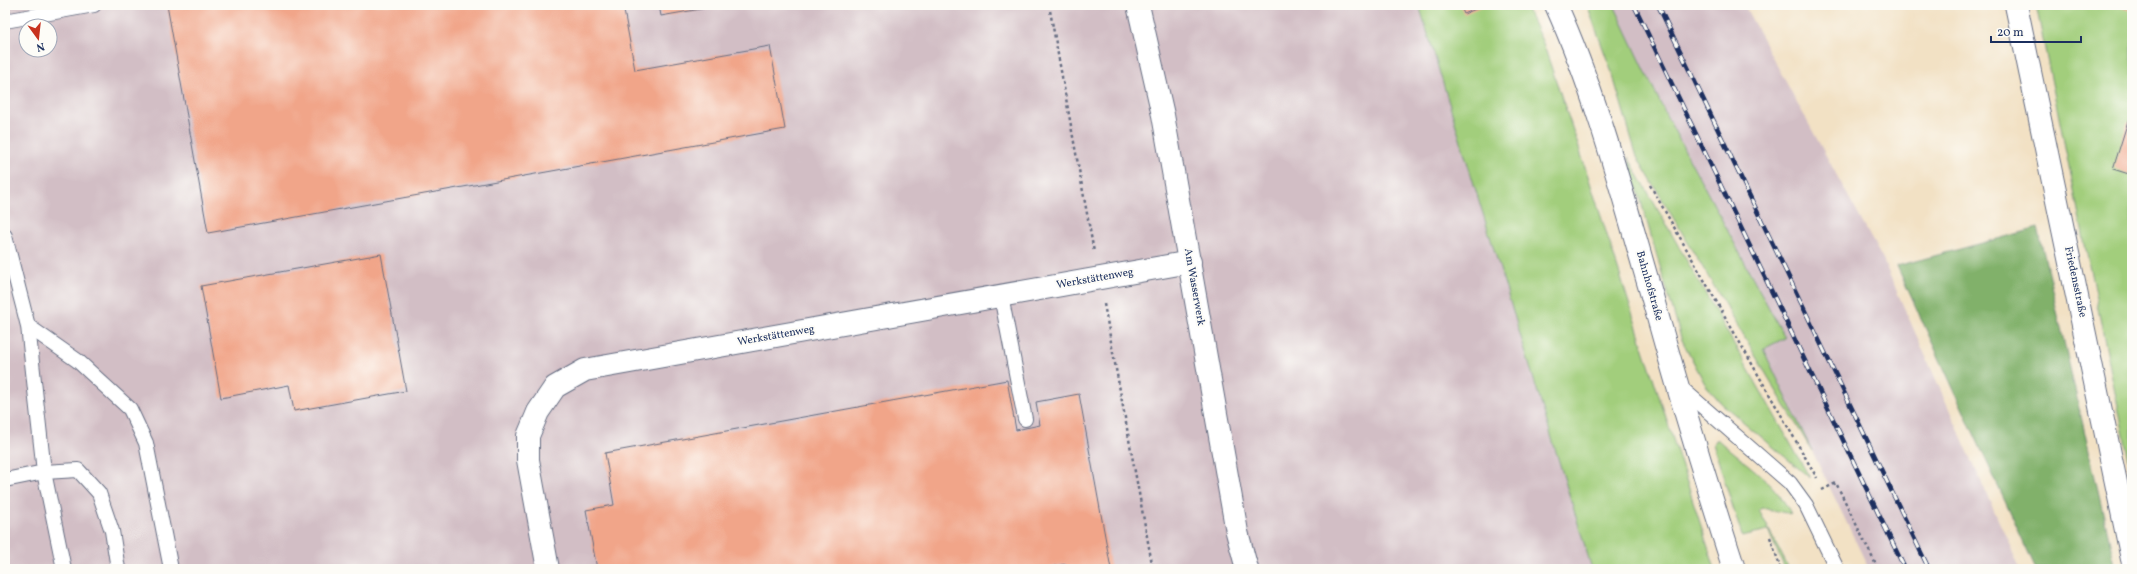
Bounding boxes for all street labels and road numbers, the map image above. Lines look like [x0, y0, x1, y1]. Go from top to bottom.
street label: Friedensstraße [2060, 245, 2090, 319]
street label: Am Wasserwerk [1180, 247, 1208, 327]
street label: Bahnhofstraße [1632, 249, 1666, 323]
street label: Werkstättenweg [1055, 265, 1135, 293]
street label: Werkstättenweg [736, 322, 816, 350]

